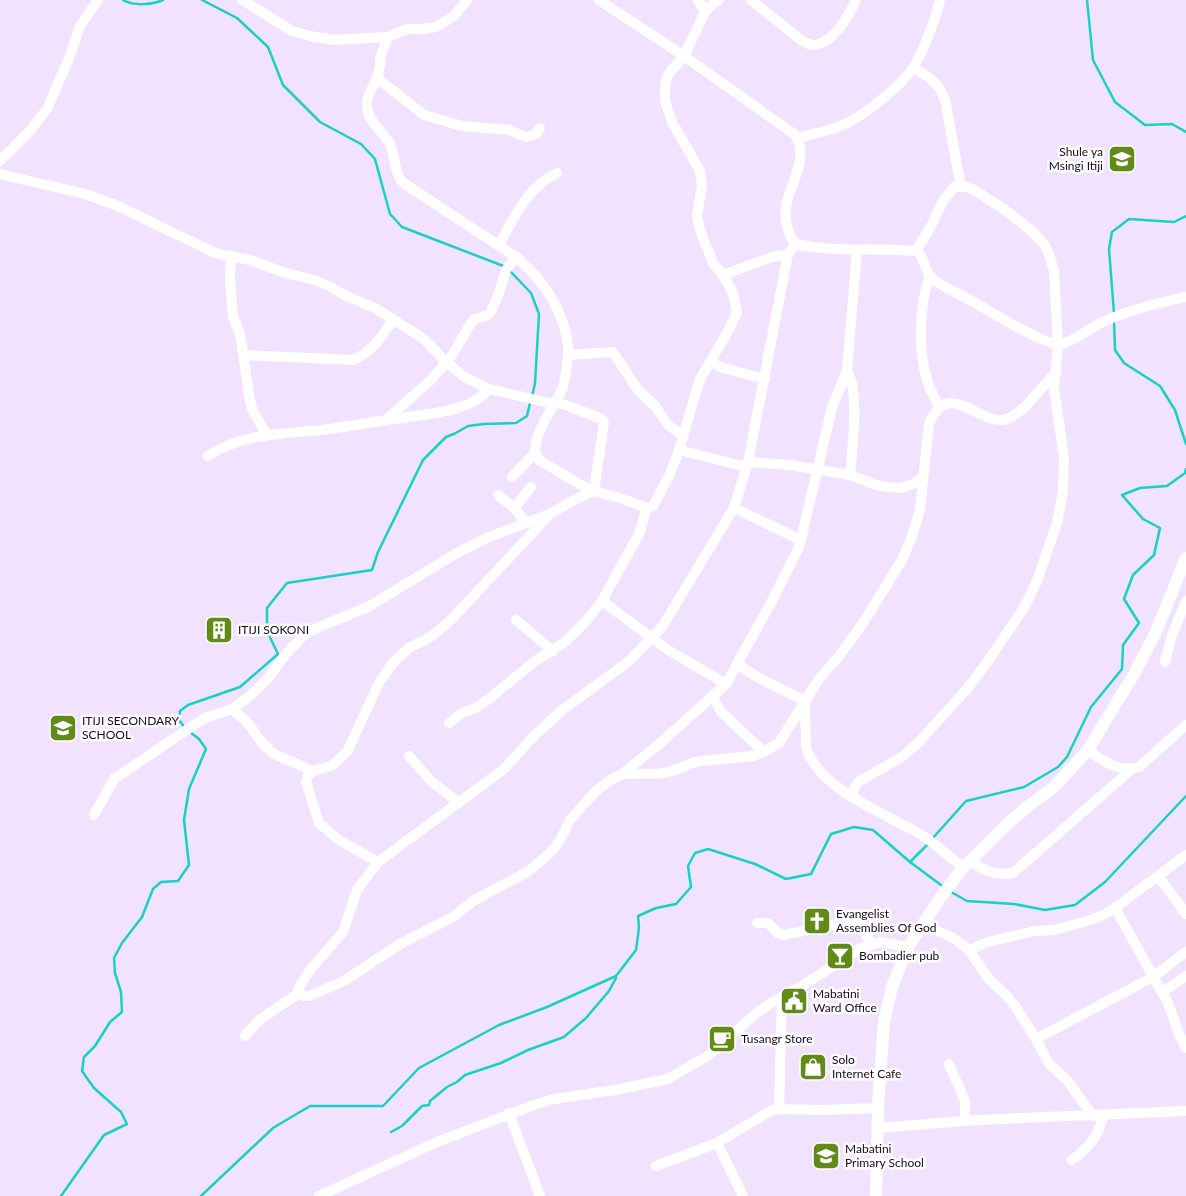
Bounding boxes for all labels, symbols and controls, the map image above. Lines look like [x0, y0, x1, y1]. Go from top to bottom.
place label: Shule ya Msingi Itiji [1049, 144, 1103, 173]
school or university icon: Shule ya Msingi Itiji [1107, 144, 1137, 174]
building icon: ITIJI SOKONI [204, 615, 234, 645]
place label: ITIJI SOKONI [238, 622, 309, 637]
school or university icon: ITIJI SECONDARY SCHOOL [48, 713, 78, 743]
place label: ITIJI SECONDARY SCHOOL [82, 713, 179, 742]
church icon: Evangelist Assemblies Of God [802, 906, 832, 936]
place label: Evangelist Assemblies Of God [836, 906, 937, 935]
bar icon: Bombadier pub [825, 941, 855, 971]
place label: Bombadier pub [859, 948, 940, 963]
public building icon: Mabatini Ward Office [779, 986, 809, 1016]
place label: Mabatini Ward Office [813, 986, 877, 1015]
cafe icon: Tusangr Store [707, 1024, 737, 1054]
place label: Tusangr Store [741, 1031, 813, 1046]
shop icon: Solo Internet Cafe [798, 1052, 828, 1082]
place label: Solo Internet Cafe [832, 1052, 901, 1081]
school or university icon: Mabatini Primary School [811, 1141, 841, 1171]
place label: Mabatini Primary School [845, 1141, 924, 1170]

